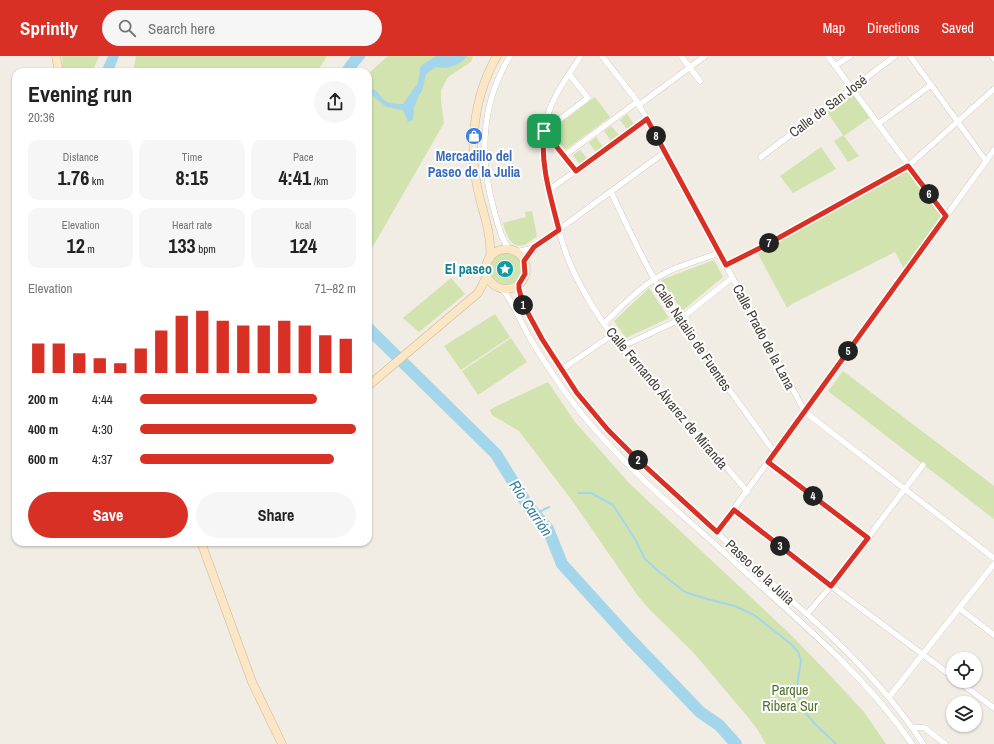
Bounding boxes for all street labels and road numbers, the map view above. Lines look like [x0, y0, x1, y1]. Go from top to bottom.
street label: Calle de San José [785, 71, 871, 141]
street label: Calle Natalio de Fuentes [650, 280, 736, 395]
street label: Calle Prado de la Lana [729, 281, 800, 393]
street label: Calle Fernando Álvarez de Miranda [602, 323, 732, 473]
street label: Paseo de la Julia [722, 535, 799, 609]

